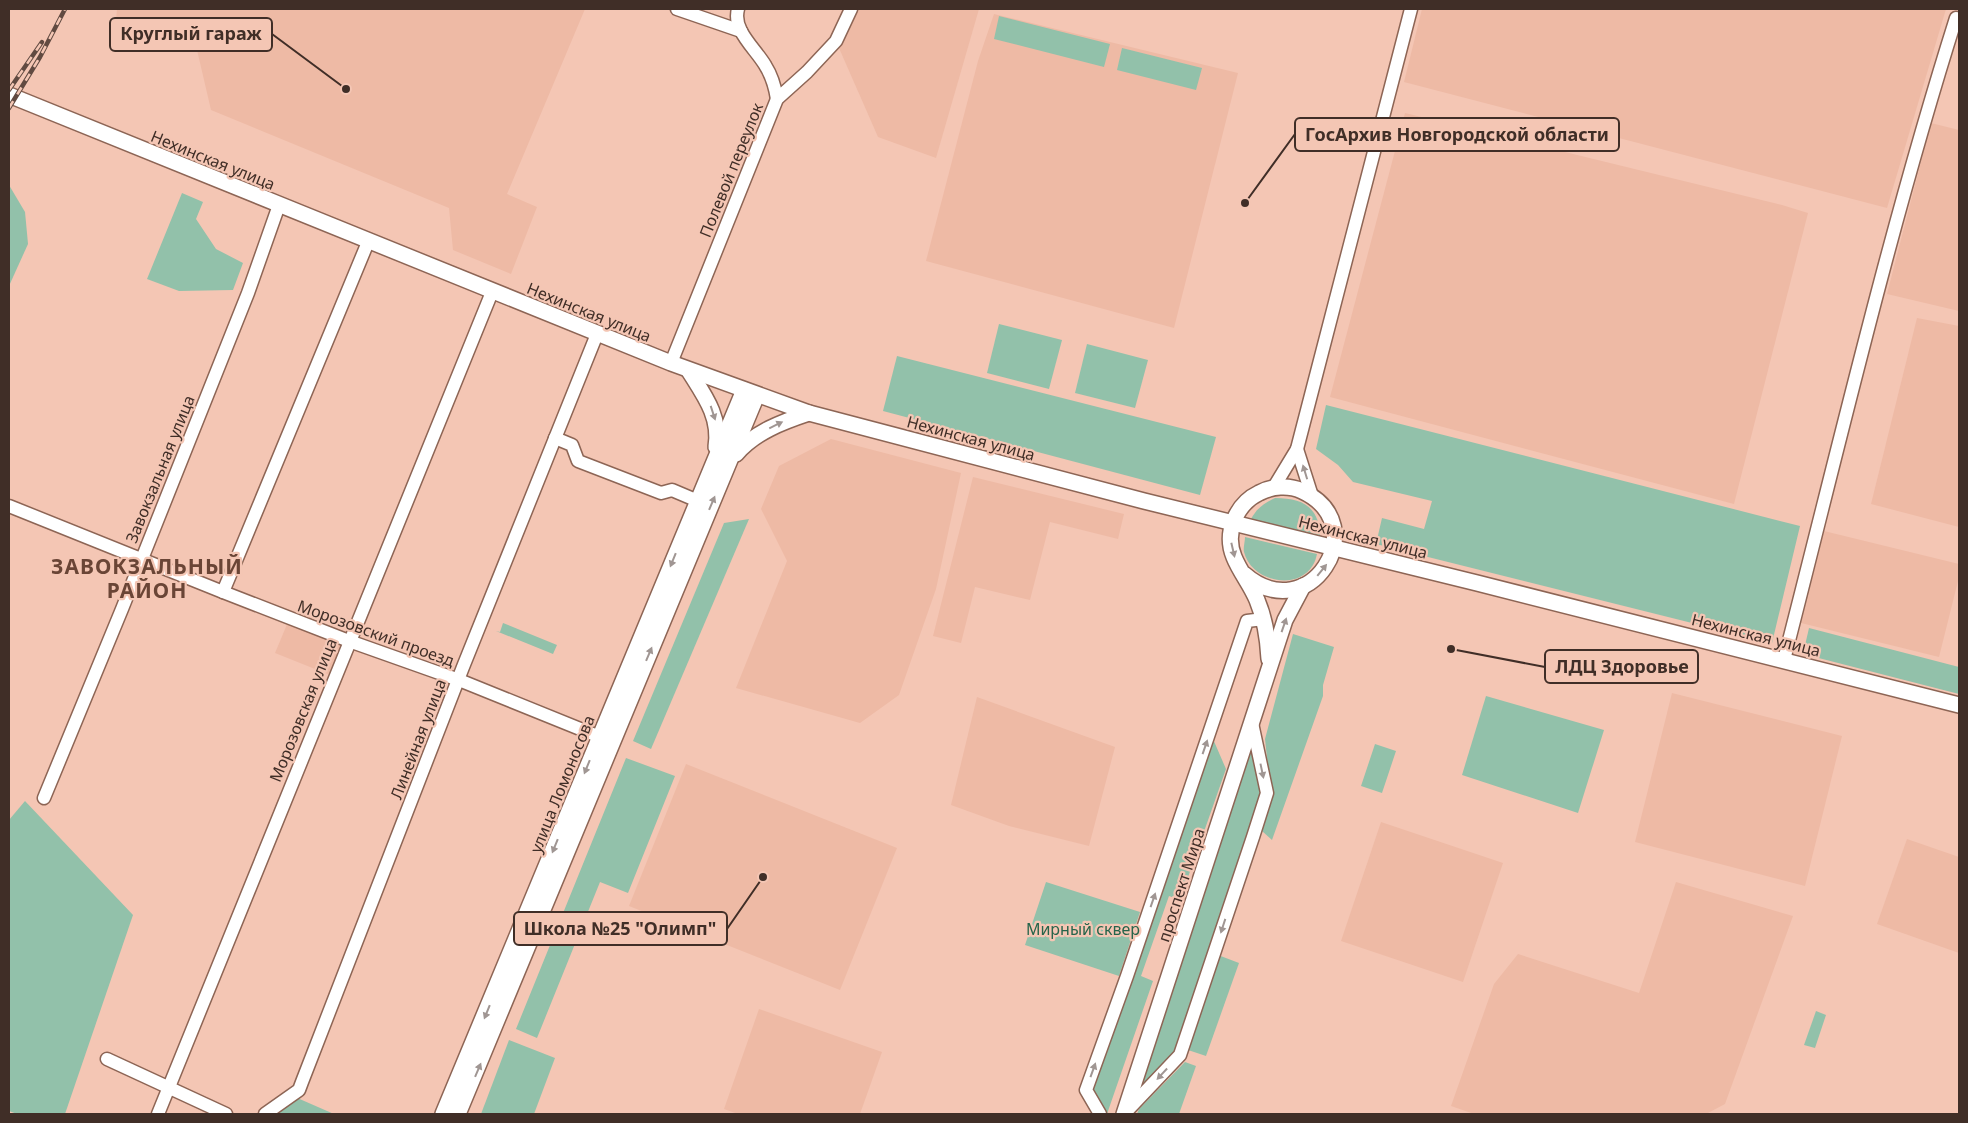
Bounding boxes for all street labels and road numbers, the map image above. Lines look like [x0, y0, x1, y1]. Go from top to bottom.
street label: Полевой переулок [694, 99, 768, 241]
street label: Нехинская улица [148, 125, 278, 195]
street label: Нехинская улица [524, 277, 654, 347]
street label: Завокзальная улица [120, 392, 200, 546]
street label: Нехинская улица [904, 410, 1038, 466]
street label: Нехинская улица [1296, 510, 1430, 564]
street label: Морозовский проезд [295, 594, 458, 672]
street label: Нехинская улица [1689, 608, 1823, 662]
street label: Морозовская улица [264, 635, 342, 785]
street label: Линейная улица [385, 676, 451, 802]
street label: улица Ломоносова [524, 712, 600, 856]
street label: проспект Мира [1152, 825, 1210, 945]

